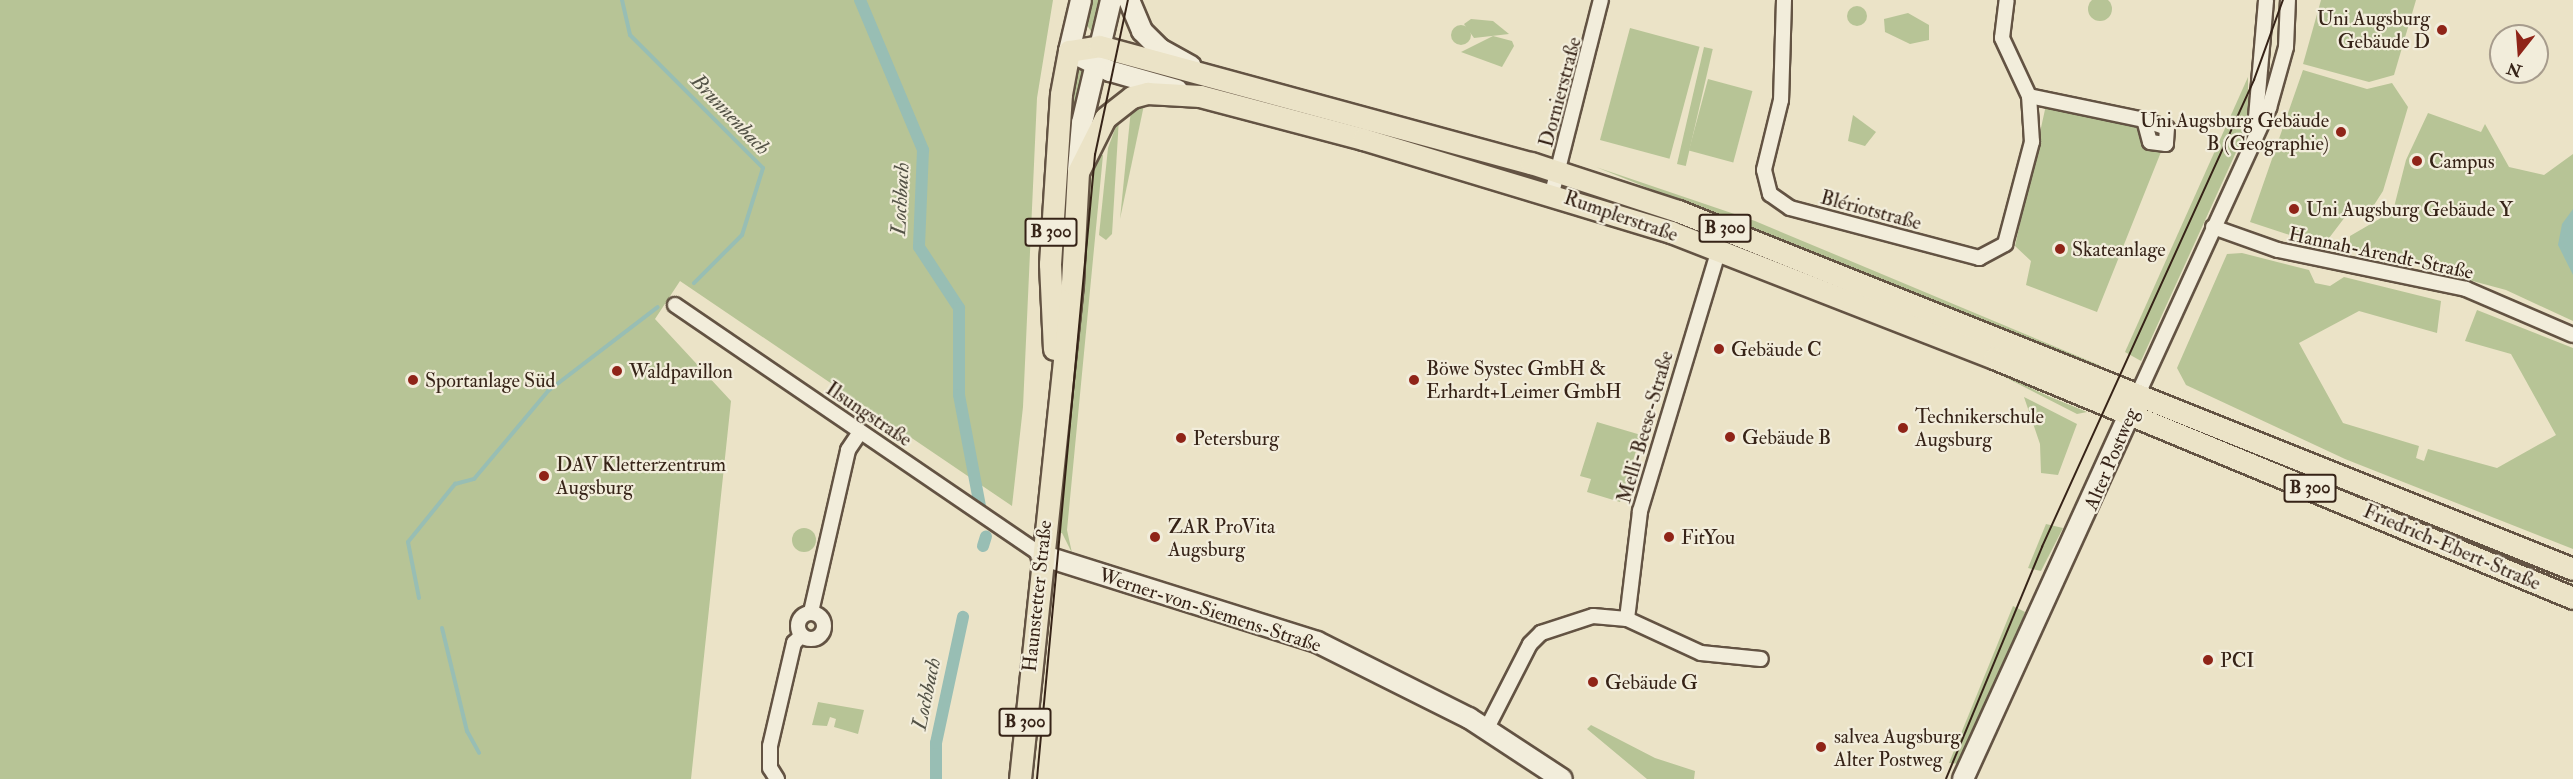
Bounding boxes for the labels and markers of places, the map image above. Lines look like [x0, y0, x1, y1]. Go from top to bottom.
place label: Uni Augsburg Gebäude D [2317, 6, 2430, 53]
marker: Uni Augsburg Gebäude D [2435, 23, 2449, 37]
place label: Uni Augsburg Gebäude B (Geographie) [2140, 108, 2329, 155]
marker: Uni Augsburg Gebäude B (Geographie) [2334, 125, 2348, 139]
place label: Campus [2429, 149, 2494, 173]
marker: Campus [2410, 154, 2424, 168]
place label: Uni Augsburg Gebäude Y [2306, 197, 2513, 221]
marker: Uni Augsburg Gebäude Y [2287, 202, 2301, 216]
place label: Skateanlage [2072, 237, 2166, 261]
marker: Skateanlage [2053, 242, 2067, 256]
place label: Gebäude C [1731, 337, 1822, 361]
marker: Gebäude C [1712, 342, 1726, 356]
place label: Böwe Systec GmbH & Erhardt+Leimer GmbH [1426, 356, 1622, 403]
place label: Waldpavillon [629, 359, 733, 383]
marker: Waldpavillon [610, 364, 624, 378]
place label: Sportanlage Süd [425, 368, 555, 392]
marker: Sportanlage Süd [406, 373, 420, 387]
marker: Böwe Systec GmbH & Erhardt+Leimer GmbH [1407, 373, 1421, 387]
place label: Technikerschule Augsburg [1915, 404, 2044, 451]
marker: Technikerschule Augsburg [1896, 421, 1910, 435]
place label: Gebäude B [1742, 425, 1831, 449]
place label: Petersburg [1193, 426, 1279, 450]
marker: Gebäude B [1723, 430, 1737, 444]
marker: Petersburg [1174, 431, 1188, 445]
place label: DAV Kletterzentrum Augsburg [556, 452, 726, 499]
marker: DAV Kletterzentrum Augsburg [537, 469, 551, 483]
place label: ZAR ProVita Augsburg [1168, 514, 1275, 561]
place label: FitYou [1681, 525, 1735, 549]
marker: ZAR ProVita Augsburg [1146, 528, 1164, 546]
marker: FitYou [1662, 530, 1676, 544]
place label: PCI [2220, 648, 2254, 672]
marker: PCI [2201, 653, 2215, 667]
place label: Gebäude G [1605, 670, 1698, 694]
marker: Gebäude G [1586, 675, 1600, 689]
place label: salvea Augsburg Alter Postweg [1834, 724, 1960, 771]
marker: salvea Augsburg Alter Postweg [1812, 738, 1830, 756]

